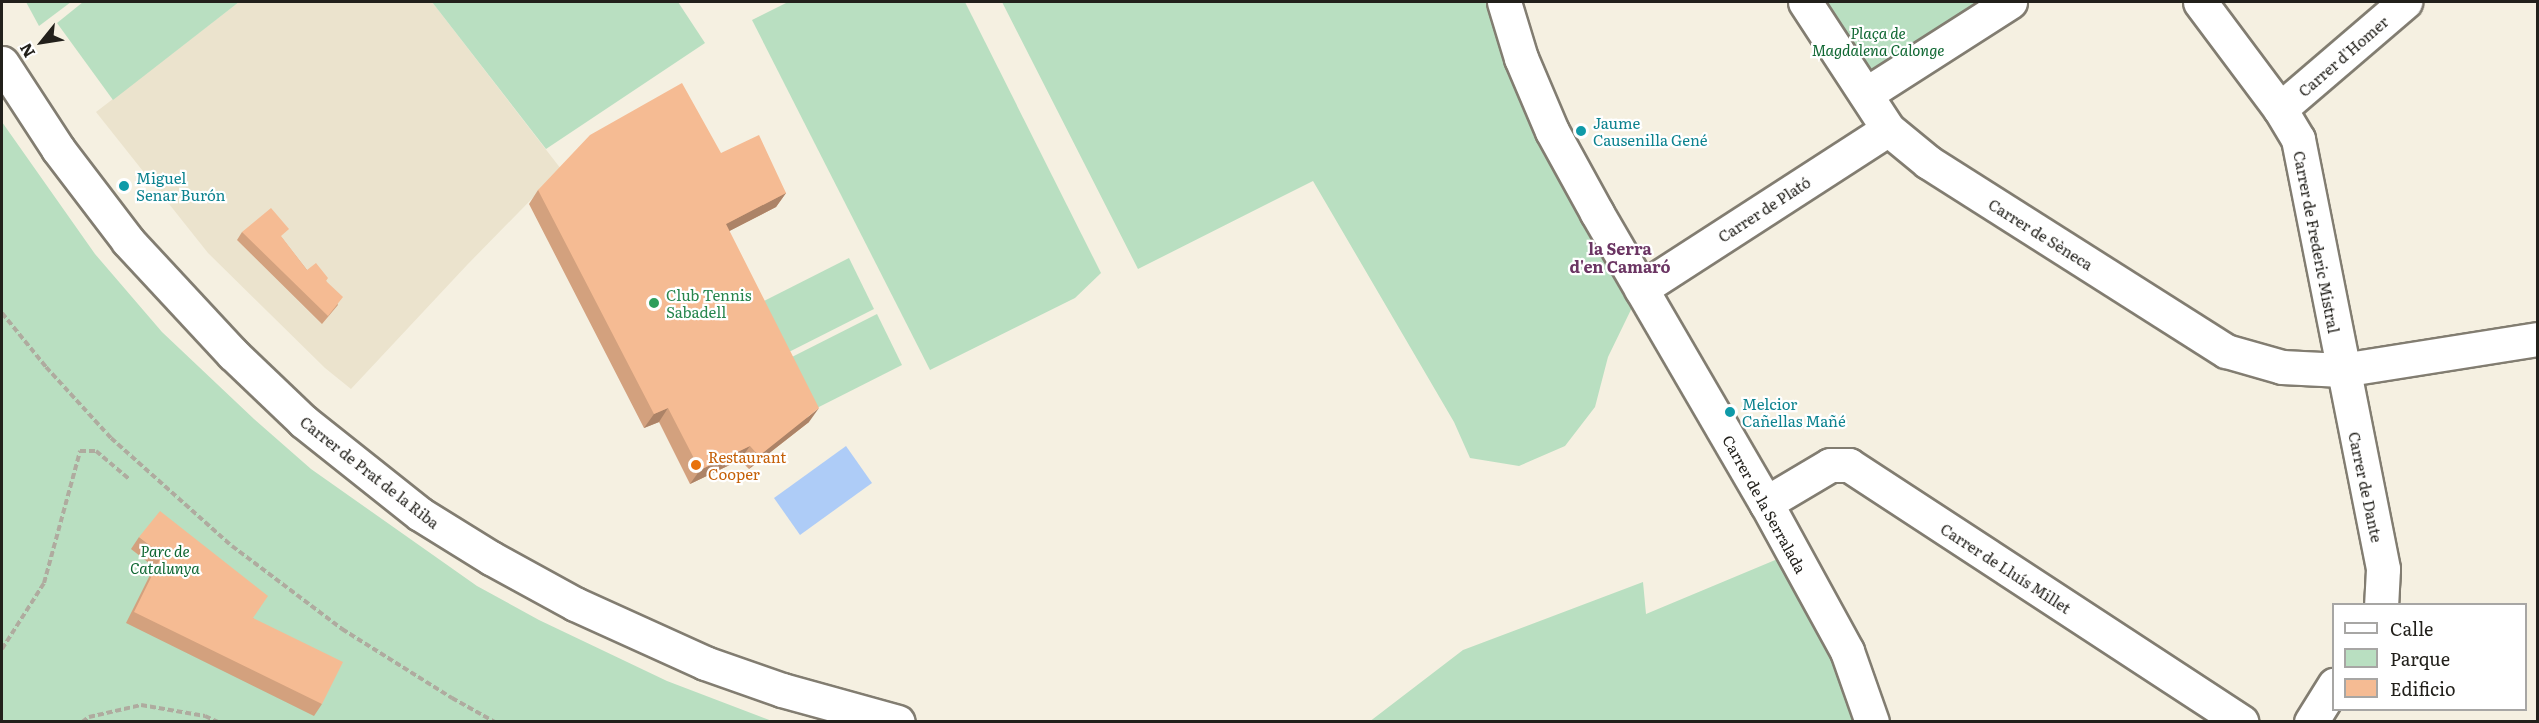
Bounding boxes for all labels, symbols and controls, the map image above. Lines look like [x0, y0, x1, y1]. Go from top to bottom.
north arrow [12, 12, 72, 72]
street label: Carrer d'Homer [2294, 12, 2392, 100]
park label: Plaça de Magdalena Calonge [1812, 23, 1944, 58]
text: N [13, 39, 40, 63]
place label: Jaume Causenilla Gené [1593, 113, 1708, 148]
marker: Jaume Causenilla Gené [1574, 124, 1588, 138]
street label: Carrer de Frederic Mistral [2290, 149, 2344, 335]
place label: Miguel Senar Burón [136, 168, 225, 203]
street label: Carrer de Plató [1715, 172, 1813, 246]
marker: Miguel Senar Burón [117, 179, 131, 193]
street label: Carrer de Sèneca [1985, 195, 2097, 273]
district label: la Serra d'en Camaró [1570, 238, 1670, 276]
place label: Club Tennis Sabadell [666, 285, 752, 320]
marker: Club Tennis Sabadell [647, 296, 661, 310]
place label: Melcior Cañellas Mañé [1742, 394, 1846, 429]
marker: Melcior Cañellas Mañé [1723, 405, 1737, 419]
street label: Carrer de Prat de la Riba [297, 412, 443, 532]
street label: Carrer de Dante [2346, 430, 2386, 544]
street label: Carrer de la Serralada [1720, 432, 1810, 576]
place label: Restaurant Cooper [708, 447, 786, 482]
marker: Restaurant Cooper [689, 458, 703, 472]
street label: Carrer de Lluís Millet [1938, 519, 2074, 617]
park label: Parc de Catalunya [130, 541, 200, 576]
legend [2332, 603, 2527, 711]
text: Calle [2390, 615, 2433, 642]
text: Parque [2390, 645, 2450, 672]
text: Edificio [2390, 675, 2456, 702]

